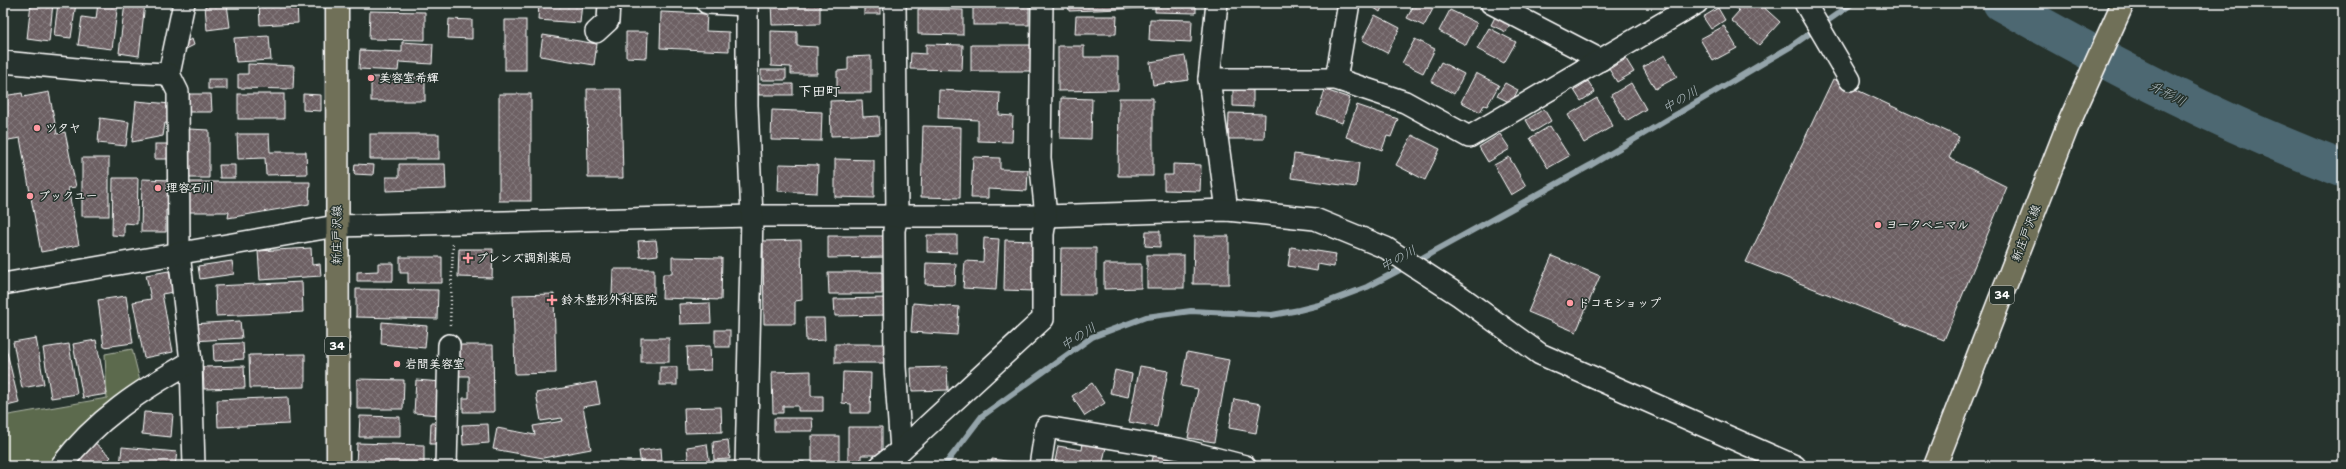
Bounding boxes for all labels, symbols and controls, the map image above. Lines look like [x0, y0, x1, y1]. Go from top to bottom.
place label: 美容室希輝 [379, 70, 439, 86]
marker: 美容室希輝 [366, 73, 376, 83]
water label: 升形川 [2147, 77, 2189, 110]
district label: 下田町 [798, 82, 840, 100]
water label: 中の川 [1659, 82, 1701, 117]
place label: ツタヤ [45, 120, 81, 136]
marker: ツタヤ [32, 123, 42, 133]
place label: 理容石川 [166, 180, 214, 196]
marker: 理容石川 [153, 183, 163, 193]
place label: ブックユー [38, 188, 98, 204]
marker: ブックユー [25, 191, 35, 201]
street label: 新庄戸沢線 [2008, 202, 2044, 264]
street label: 新庄戸沢線 [329, 205, 345, 265]
place label: ヨークベニマル [1886, 217, 1969, 233]
marker: ヨークベニマル [1873, 220, 1883, 230]
water label: 中の川 [1377, 242, 1419, 275]
place label: ブレンズ調剤薬局 [476, 250, 572, 266]
marker: ブレンズ調剤薬局 [463, 253, 473, 263]
road number: 34 [1990, 286, 2014, 304]
place label: 鈴木整形外科医院 [561, 292, 657, 308]
marker: 鈴木整形外科医院 [546, 294, 558, 306]
place label: ドコモショップ [1578, 295, 1661, 311]
marker: ドコモショップ [1565, 298, 1575, 308]
water label: 中の川 [1057, 319, 1099, 354]
road number: 34 [325, 337, 349, 355]
place label: 岩間美容室 [405, 356, 465, 372]
marker: 岩間美容室 [392, 359, 402, 369]

